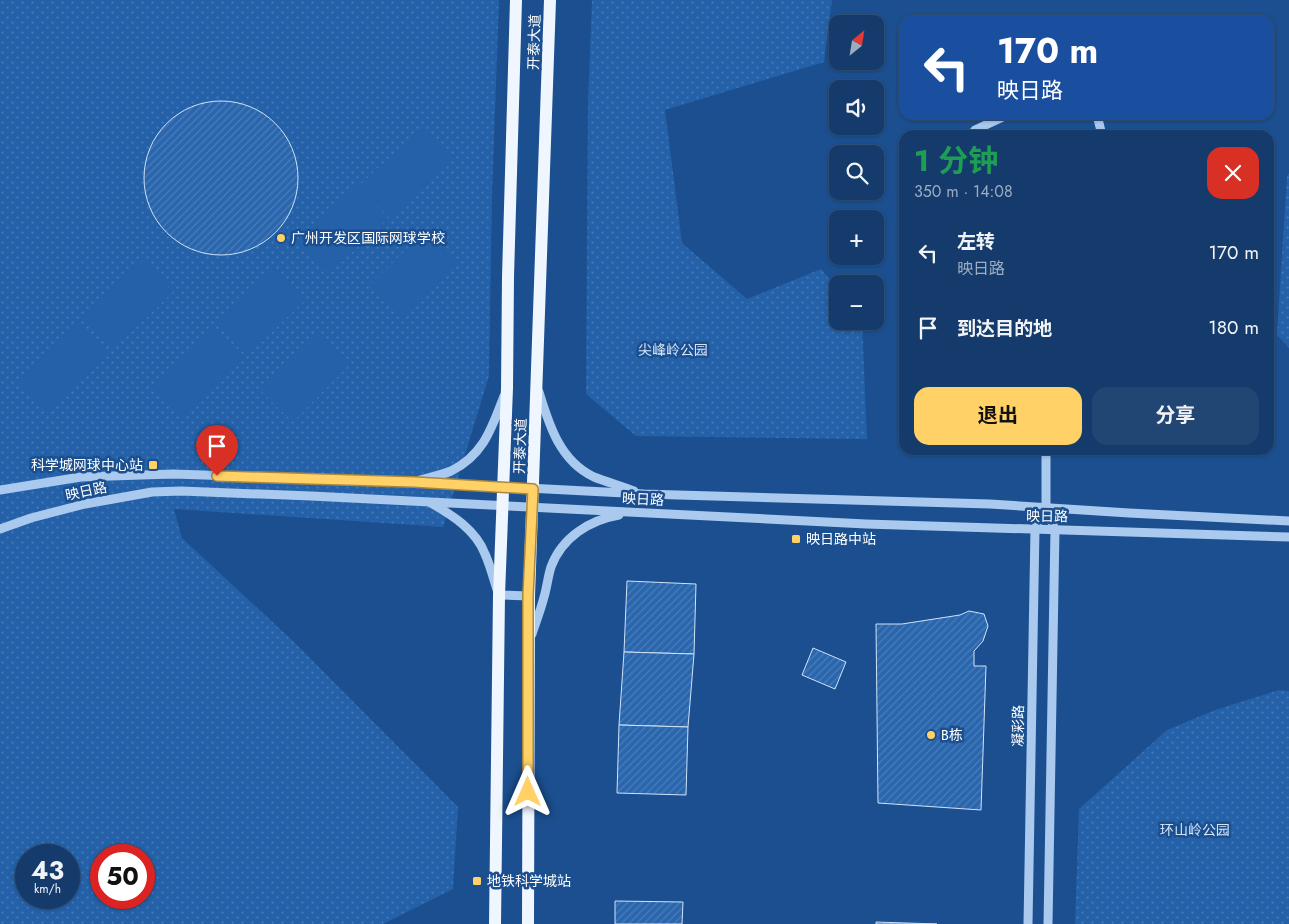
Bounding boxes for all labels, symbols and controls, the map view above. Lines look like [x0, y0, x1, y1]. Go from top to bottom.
street label: 开泰大道 [523, 14, 545, 70]
north arrow [829, 15, 884, 70]
map controls [829, 15, 884, 330]
text: 170 m [997, 26, 1098, 76]
icon: left [914, 35, 979, 100]
text: 映日路 [997, 74, 1063, 106]
button: sound [829, 80, 884, 135]
text: 1 分钟 [914, 139, 998, 182]
button: search [829, 145, 884, 200]
button: close [1207, 147, 1259, 199]
text: 350 m · 14:08 [914, 180, 1013, 203]
button: + [829, 210, 884, 265]
place label: 广州开发区国际网球学校 [291, 228, 445, 248]
text: 左转 [957, 228, 995, 255]
marker: 广州开发区国际网球学校 [275, 232, 287, 244]
icon: left [914, 239, 942, 267]
text: 170 m [1209, 239, 1259, 266]
text: 映日路 [957, 257, 1005, 280]
button: − [829, 275, 884, 330]
icon: arrive [914, 314, 942, 342]
text: 180 m [1208, 314, 1259, 341]
text: 到达目的地 [957, 315, 1052, 342]
park label: 尖峰岭公园 [638, 340, 708, 360]
button: 退出 [914, 387, 1082, 445]
button: 分享 [1092, 387, 1259, 445]
street label: 开泰大道 [509, 418, 531, 474]
pin [196, 425, 238, 476]
icon: arrive [203, 432, 231, 460]
place label: 科学城网球中心站 [31, 455, 143, 475]
marker: 科学城网球中心站 [147, 459, 159, 471]
street label: 映日路 [63, 477, 109, 505]
street label: 映日路 [622, 488, 664, 510]
street label: 映日路 [1026, 506, 1068, 526]
place label: 映日路中站 [806, 529, 876, 549]
marker: 映日路中站 [790, 533, 802, 545]
street label: 凝彩路 [1008, 705, 1028, 747]
place label: B栋 [941, 725, 963, 745]
marker: B栋 [925, 729, 937, 741]
position arrow [501, 765, 553, 817]
park label: 环山岭公园 [1160, 820, 1230, 840]
speed limit sign: 50 [90, 844, 155, 909]
text: 43 [31, 852, 64, 888]
place label: 地铁科学城站 [487, 871, 571, 891]
marker: 地铁科学城站 [471, 875, 483, 887]
text: km/h [34, 880, 61, 898]

